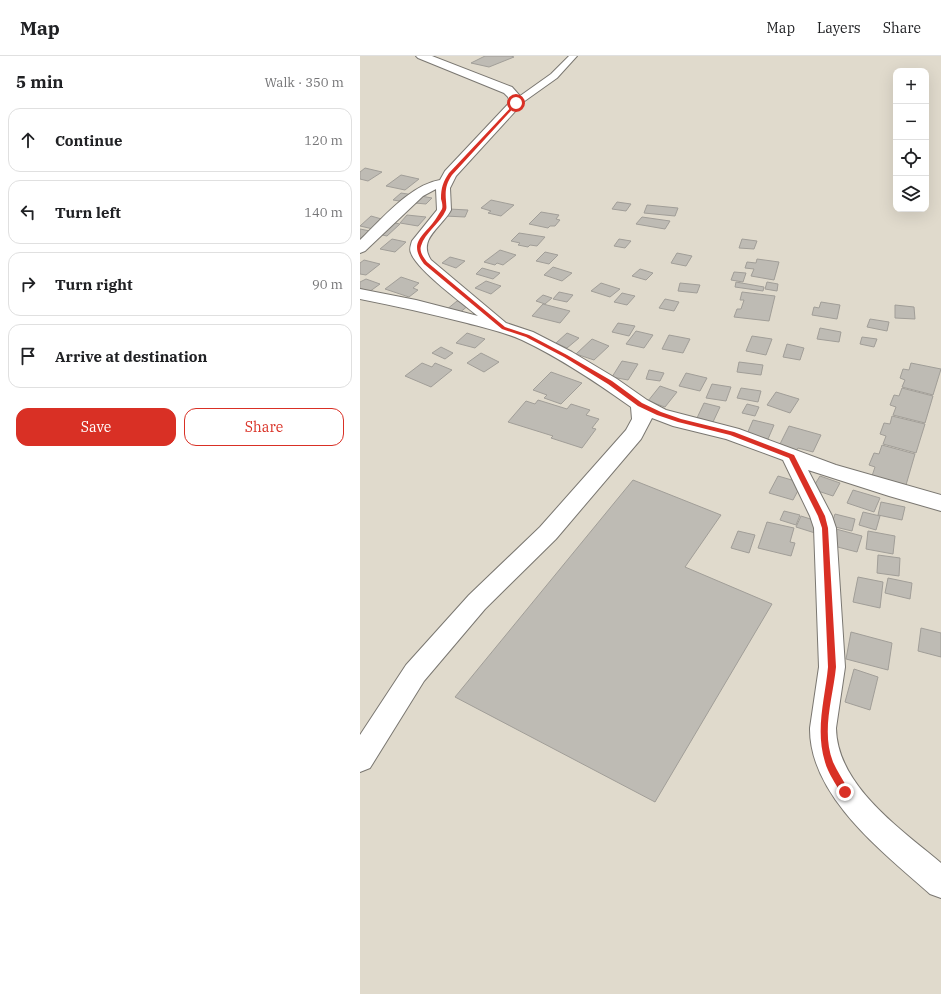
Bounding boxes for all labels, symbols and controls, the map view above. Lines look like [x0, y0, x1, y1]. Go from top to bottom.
text: Map [20, 16, 60, 40]
text: Map [767, 19, 795, 37]
text: Layers [817, 19, 861, 37]
text: Share [883, 19, 921, 37]
map controls [893, 68, 929, 212]
button: + [893, 68, 929, 104]
text: 5 min [16, 71, 64, 93]
text: Walk · 350 m [265, 74, 344, 91]
route start [507, 94, 525, 112]
button: − [893, 104, 929, 140]
icon: ahead [17, 129, 39, 151]
text: Continue [55, 131, 122, 150]
text: 120 m [304, 132, 343, 149]
button: locate [893, 140, 929, 176]
button: layers [893, 176, 929, 212]
icon: left [17, 201, 39, 223]
text: Turn left [55, 203, 121, 222]
text: 140 m [304, 204, 343, 221]
icon: right [17, 273, 39, 295]
text: Turn right [55, 275, 133, 294]
text: 90 m [312, 276, 343, 293]
icon: arrive [17, 345, 39, 367]
text: Arrive at destination [55, 347, 207, 366]
button: Save [16, 408, 176, 446]
button: Share [184, 408, 344, 446]
route end [836, 783, 854, 801]

